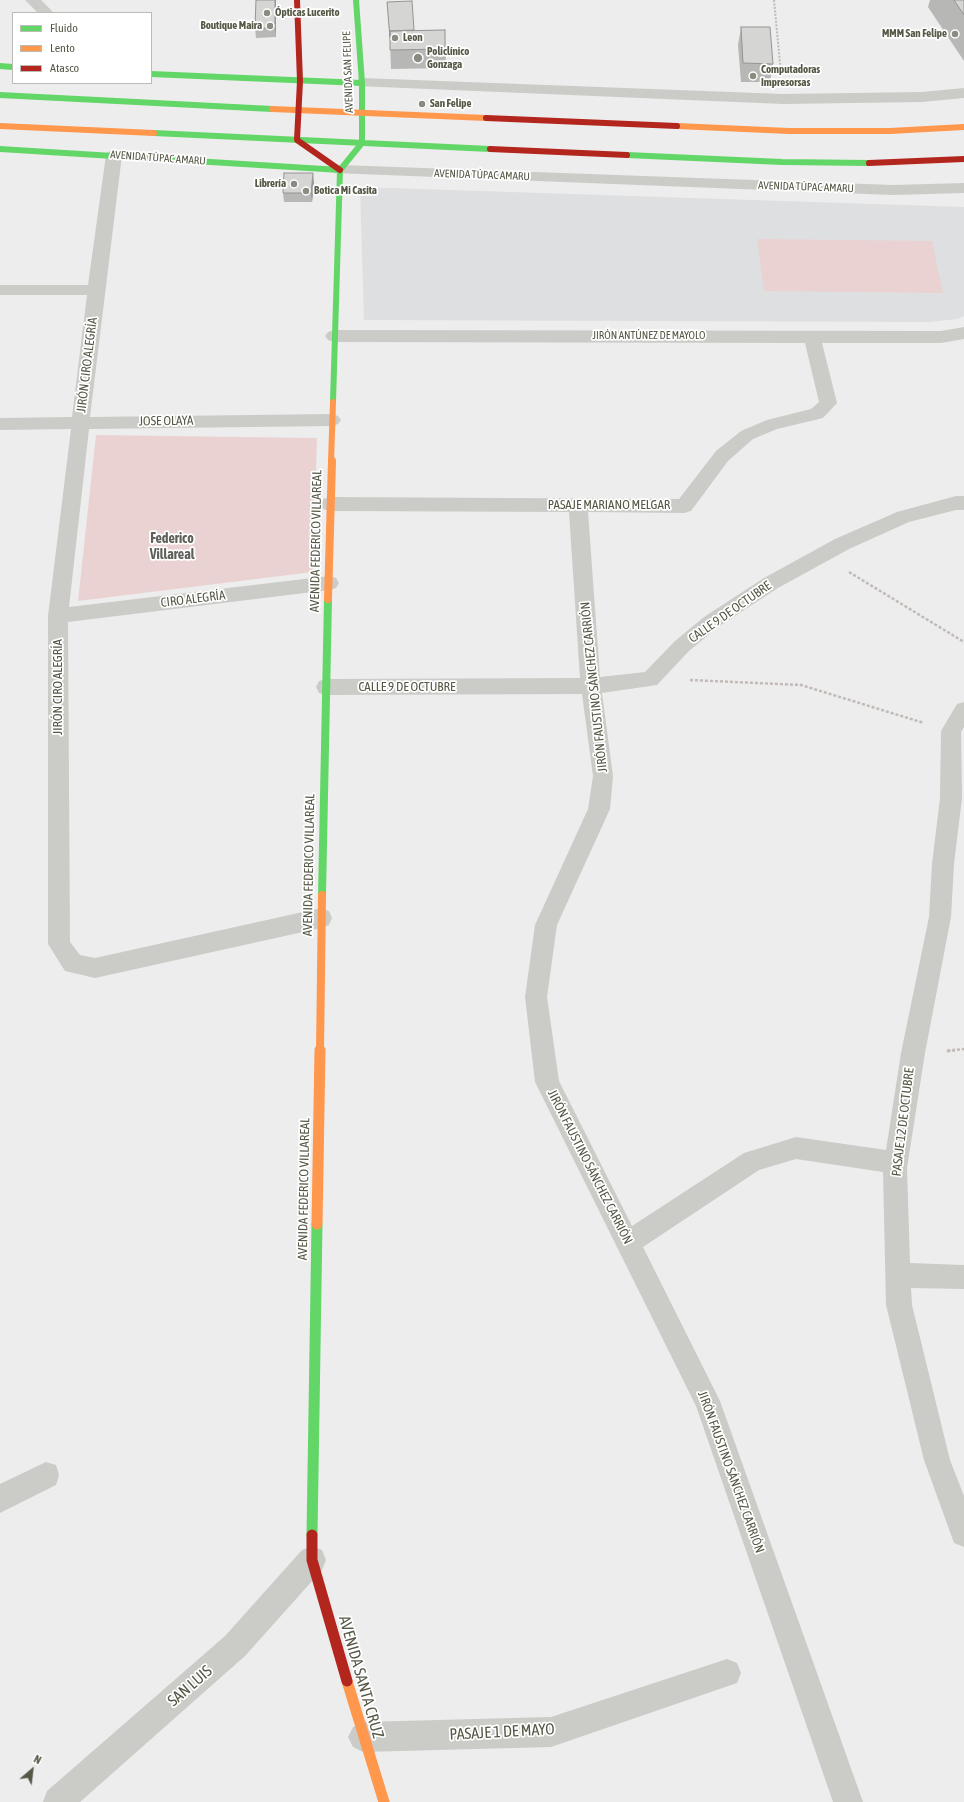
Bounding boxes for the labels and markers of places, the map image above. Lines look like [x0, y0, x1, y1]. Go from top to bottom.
place label: Ópticas Lucerito [275, 6, 340, 20]
marker: Ópticas Lucerito [262, 8, 272, 18]
place label: Boutique Maira [200, 19, 262, 33]
marker: Boutique Maira [265, 21, 275, 31]
place label: MMM San Felipe [882, 27, 947, 41]
marker: MMM San Felipe [950, 29, 960, 39]
place label: Leon [403, 31, 423, 45]
marker: Leon [390, 33, 400, 43]
place label: Policlínico Gonzaga [427, 45, 470, 71]
marker: Policlínico Gonzaga [412, 52, 424, 64]
place label: Computadoras Impresorsas [761, 63, 820, 89]
marker: Computadoras Impresorsas [748, 71, 758, 81]
place label: San Felipe [430, 97, 471, 111]
marker: San Felipe [417, 99, 427, 109]
place label: Librería [255, 177, 286, 191]
marker: Librería [289, 179, 299, 189]
place label: Botica Mi Casita [314, 184, 377, 198]
marker: Botica Mi Casita [301, 186, 311, 196]

